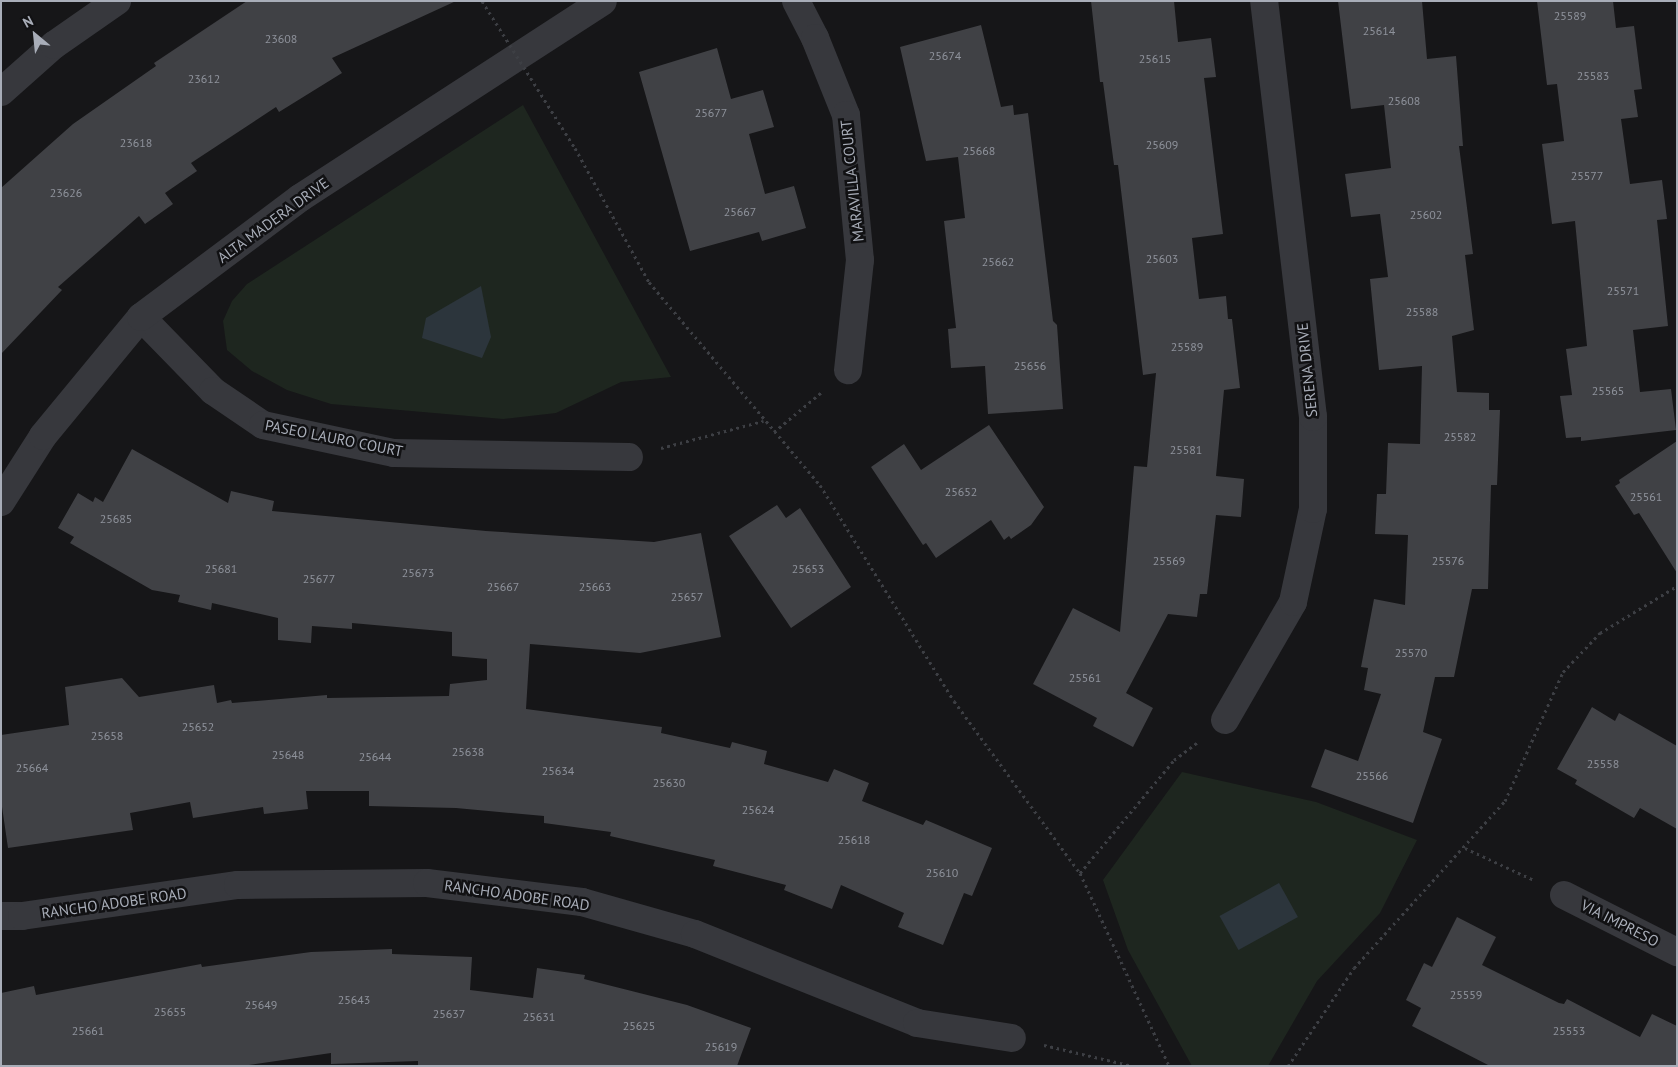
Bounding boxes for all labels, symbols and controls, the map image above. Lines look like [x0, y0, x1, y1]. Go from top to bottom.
house number: 25589 [1554, 9, 1586, 23]
north arrow [10, 10, 60, 60]
text: N [20, 12, 36, 32]
house number: 25614 [1363, 24, 1395, 38]
house number: 23608 [265, 32, 297, 46]
house number: 25674 [929, 49, 961, 63]
house number: 25615 [1139, 52, 1171, 66]
house number: 25583 [1577, 69, 1609, 83]
house number: 23612 [188, 72, 220, 86]
house number: 25608 [1388, 94, 1420, 108]
house number: 25677 [695, 106, 727, 120]
street label: MARAVILLA COURT [837, 119, 867, 243]
house number: 23618 [120, 136, 152, 150]
house number: 25609 [1146, 138, 1178, 152]
house number: 25668 [963, 144, 995, 158]
house number: 25577 [1571, 169, 1603, 183]
street label: ALTA MADERA DRIVE [213, 173, 333, 267]
house number: 23626 [50, 186, 82, 200]
house number: 25667 [724, 205, 756, 219]
house number: 25602 [1410, 208, 1442, 222]
house number: 25603 [1146, 252, 1178, 266]
house number: 25662 [982, 255, 1014, 269]
house number: 25571 [1607, 284, 1639, 298]
house number: 25588 [1406, 305, 1438, 319]
street label: SERENA DRIVE [1293, 322, 1321, 418]
house number: 25589 [1171, 340, 1203, 354]
house number: 25656 [1014, 359, 1046, 373]
house number: 25565 [1592, 384, 1624, 398]
street label: PASEO LAURO COURT [264, 416, 404, 460]
house number: 25582 [1444, 430, 1476, 444]
house number: 25581 [1170, 443, 1202, 457]
house number: 25652 [945, 485, 977, 499]
house number: 25561 [1630, 490, 1662, 504]
house number: 25685 [100, 512, 132, 526]
house number: 25569 [1153, 554, 1185, 568]
house number: 25576 [1432, 554, 1464, 568]
house number: 25681 [205, 562, 237, 576]
house number: 25653 [792, 562, 824, 576]
house number: 25673 [402, 566, 434, 580]
house number: 25677 [303, 572, 335, 586]
house number: 25667 [487, 580, 519, 594]
house number: 25663 [579, 580, 611, 594]
house number: 25657 [671, 590, 703, 604]
house number: 25570 [1395, 646, 1427, 660]
house number: 25561 [1069, 671, 1101, 685]
house number: 25652 [182, 720, 214, 734]
house number: 25658 [91, 729, 123, 743]
house number: 25638 [452, 745, 484, 759]
house number: 25648 [272, 748, 304, 762]
house number: 25644 [359, 750, 391, 764]
house number: 25558 [1587, 757, 1619, 771]
house number: 25664 [16, 761, 48, 775]
house number: 25634 [542, 764, 574, 778]
house number: 25566 [1356, 769, 1388, 783]
house number: 25630 [653, 776, 685, 790]
house number: 25624 [742, 803, 774, 817]
house number: 25618 [838, 833, 870, 847]
house number: 25610 [926, 866, 958, 880]
street label: RANCHO ADOBE ROAD [443, 876, 591, 914]
street label: RANCHO ADOBE ROAD [40, 884, 188, 922]
street label: VIA IMPRESO [1578, 896, 1662, 950]
house number: 25559 [1450, 988, 1482, 1002]
house number: 25643 [338, 993, 370, 1007]
house number: 25649 [245, 998, 277, 1012]
house number: 25655 [154, 1005, 186, 1019]
house number: 25637 [433, 1007, 465, 1021]
house number: 25631 [523, 1010, 555, 1024]
house number: 25625 [623, 1019, 655, 1033]
house number: 25661 [72, 1024, 104, 1038]
house number: 25553 [1553, 1024, 1585, 1038]
house number: 25619 [705, 1040, 737, 1054]

